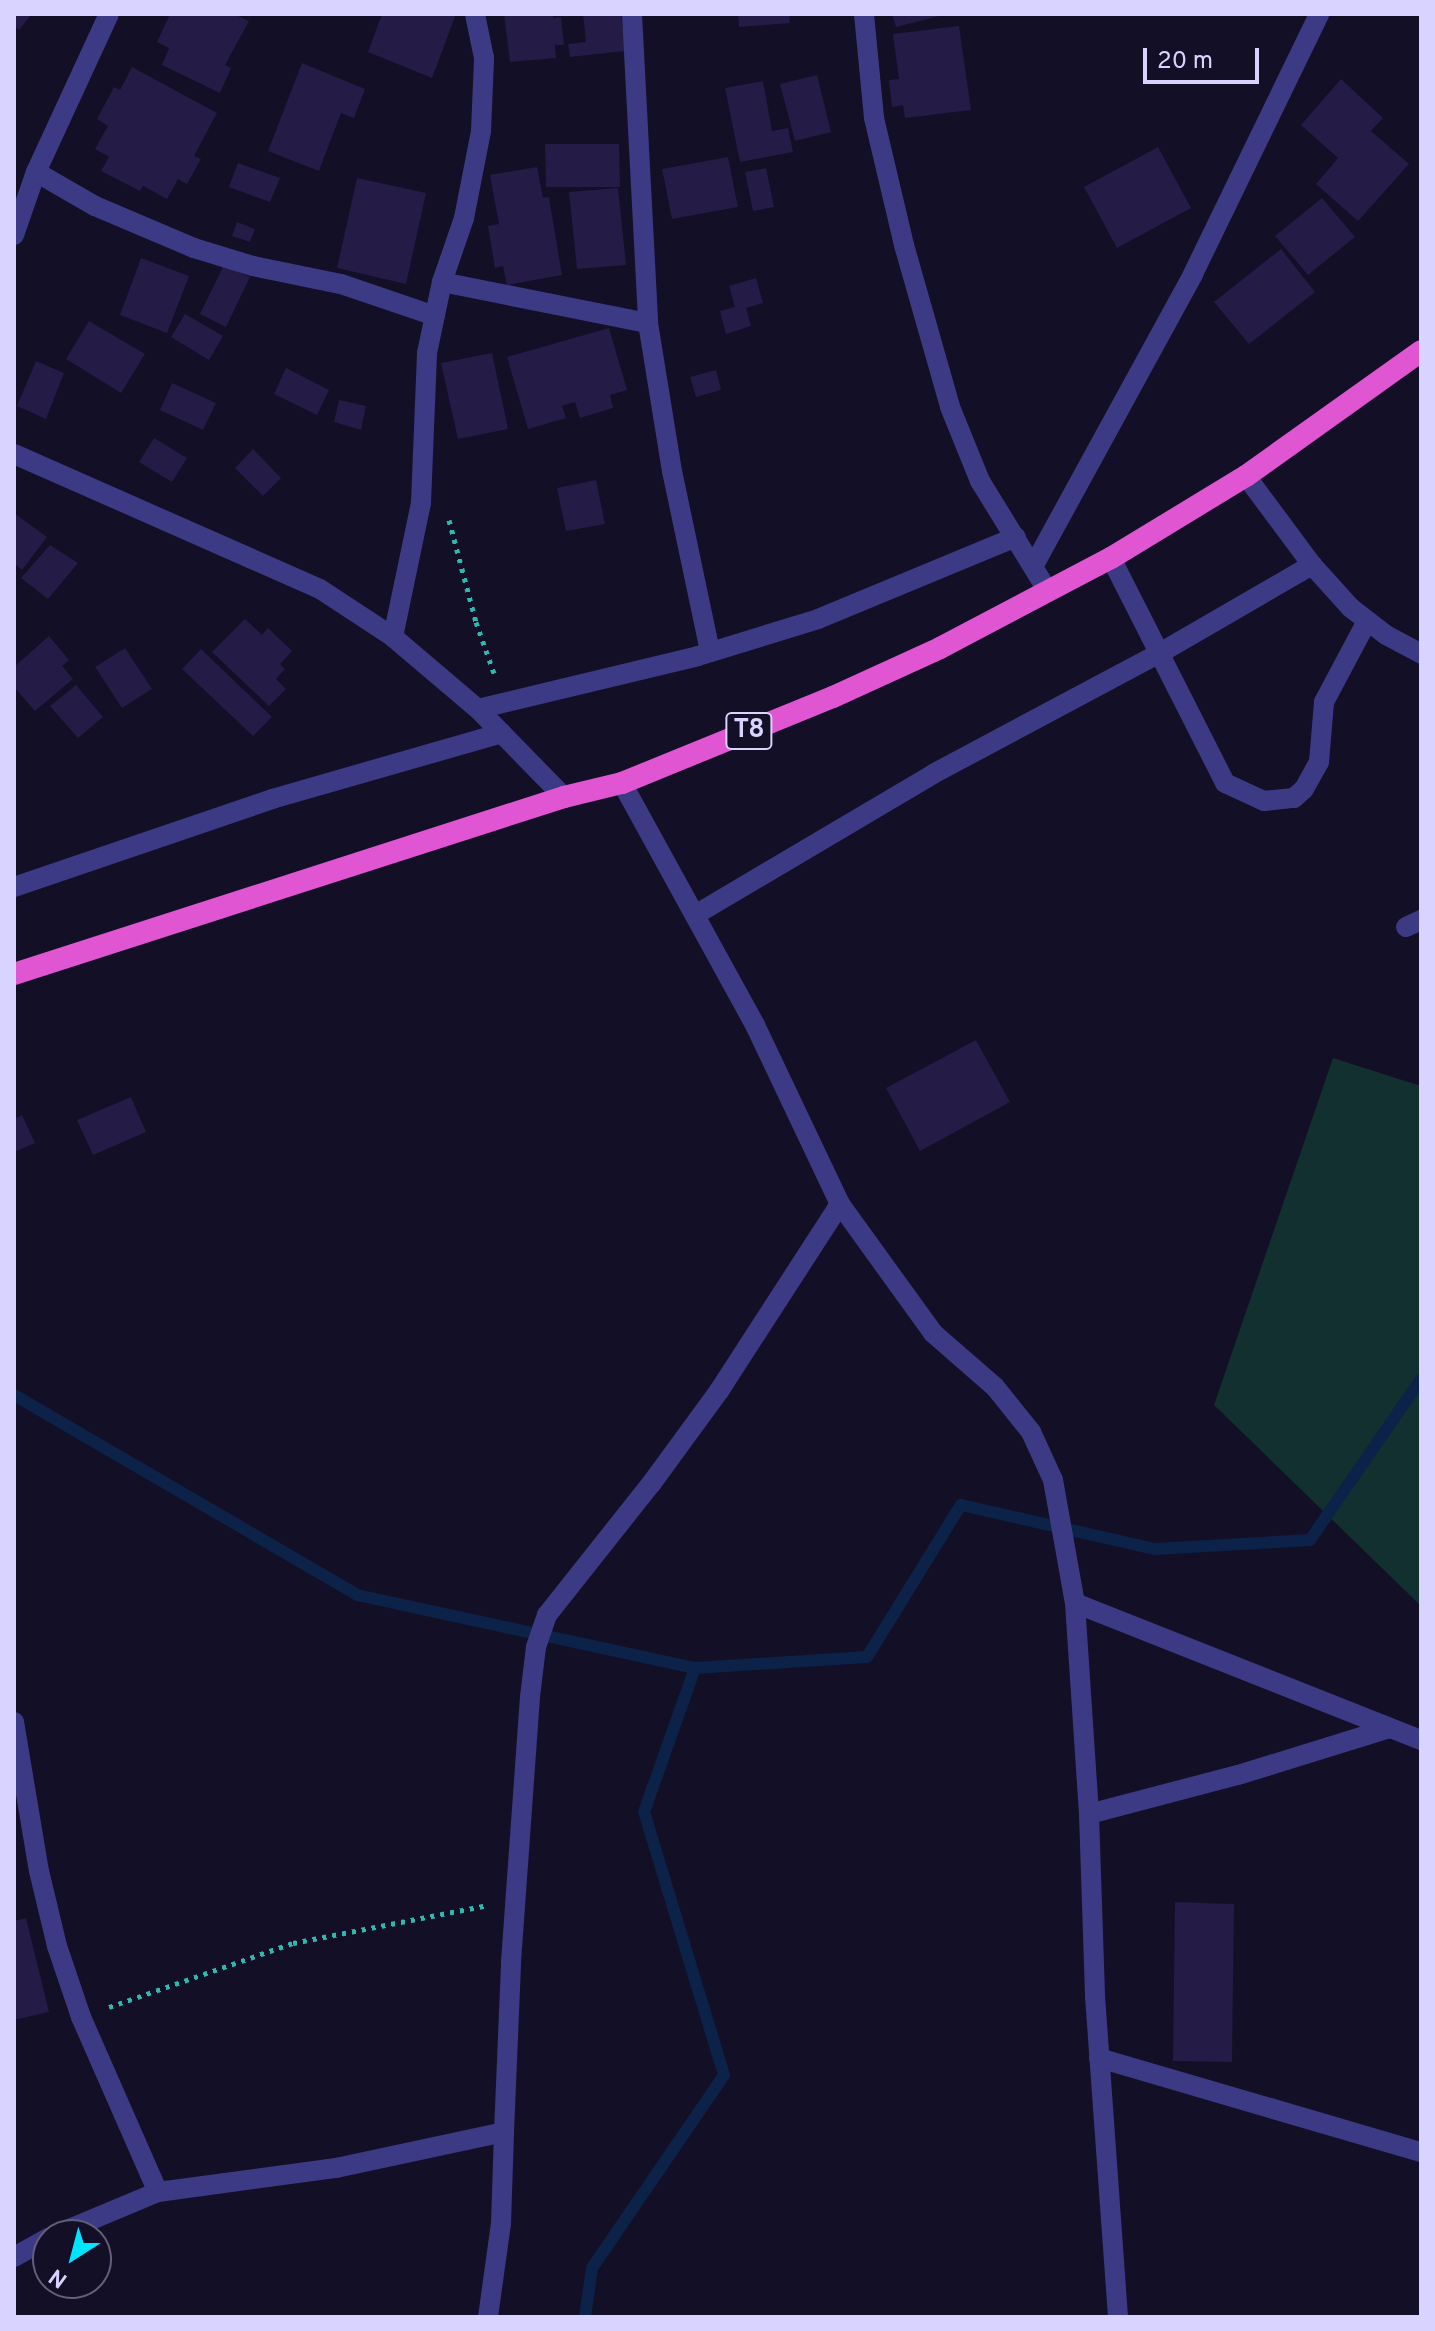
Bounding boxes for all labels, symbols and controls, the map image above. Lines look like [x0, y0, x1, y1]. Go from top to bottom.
scale bar [1147, 32, 1263, 82]
text: 20 m [1157, 47, 1213, 77]
road number: T8 [725, 709, 773, 753]
north arrow [32, 2219, 112, 2299]
text: N [44, 2262, 73, 2293]

